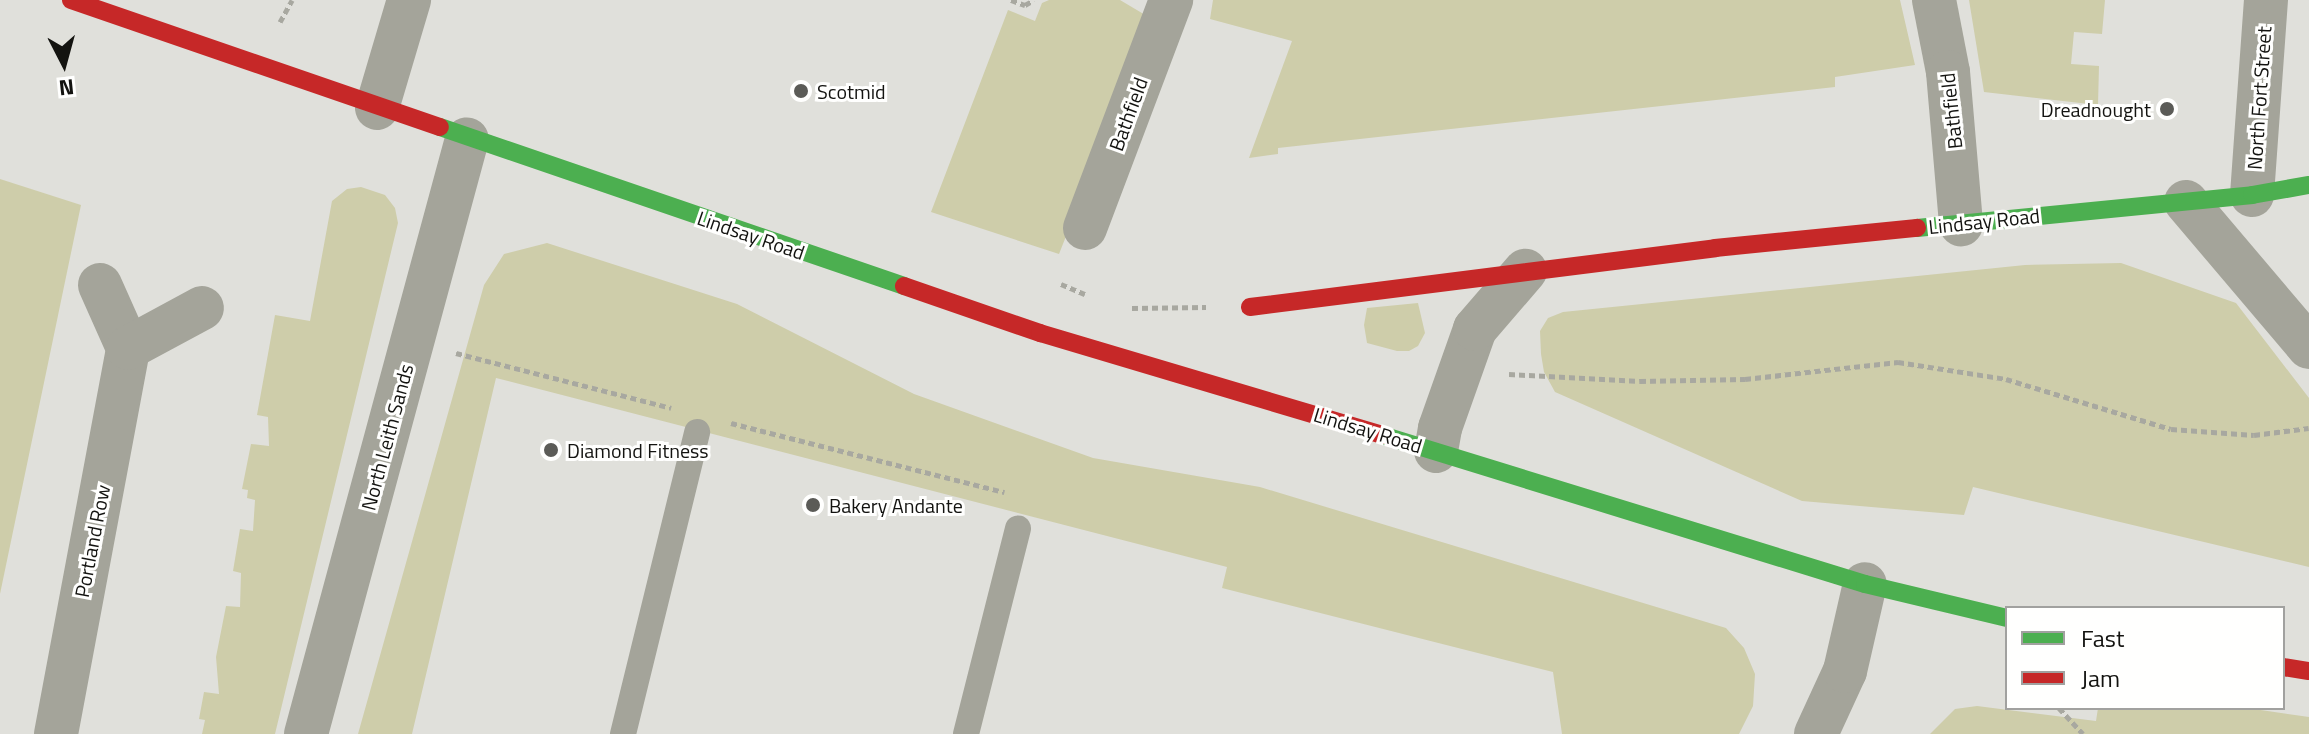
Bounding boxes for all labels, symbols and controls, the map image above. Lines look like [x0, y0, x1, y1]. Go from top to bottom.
north arrow [24, 24, 104, 104]
street label: North Fort Street [2242, 25, 2276, 171]
text: N [57, 70, 76, 106]
street label: Bathfield [1935, 72, 1967, 150]
street label: Bathfield [1104, 74, 1152, 154]
place label: Scotmid [817, 79, 886, 103]
marker: Scotmid [792, 82, 810, 100]
place label: Dreadnought [2041, 97, 2151, 121]
marker: Dreadnought [2158, 100, 2176, 118]
street label: Lindsay Road [1927, 203, 2041, 239]
street label: Lindsay Road [694, 205, 808, 265]
street label: North Leith Sands [356, 361, 418, 513]
street label: Lindsay Road [1311, 402, 1425, 458]
place label: Diamond Fitness [567, 438, 709, 462]
marker: Diamond Fitness [542, 441, 560, 459]
street label: Portland Row [69, 483, 115, 599]
place label: Bakery Andante [829, 493, 963, 517]
marker: Bakery Andante [804, 496, 822, 514]
legend [2005, 606, 2285, 710]
text: Fast [2081, 620, 2124, 656]
text: Jam [2081, 660, 2120, 696]

